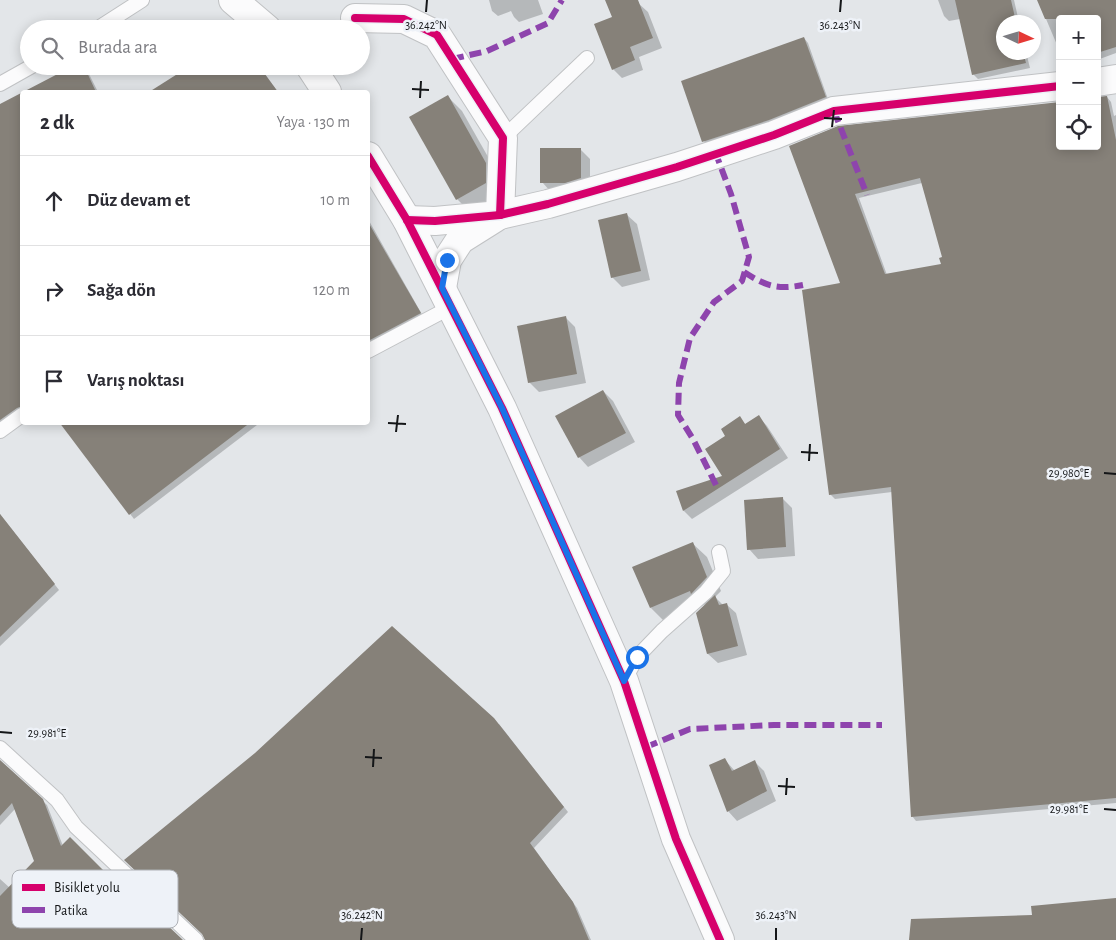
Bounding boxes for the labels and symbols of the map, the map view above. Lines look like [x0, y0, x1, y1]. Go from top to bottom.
north arrow [996, 15, 1041, 60]
text: 36.242°N [405, 19, 447, 31]
text: 36.243°N [819, 19, 861, 31]
route end [436, 249, 459, 272]
text: 29.980°E [1049, 467, 1090, 479]
route start [626, 646, 649, 669]
text: 29.981°E [28, 727, 67, 739]
text: 29.981°E [1050, 803, 1089, 815]
legend [12, 870, 178, 928]
text: Bisiklet yolu [54, 881, 120, 895]
text: Patika [54, 904, 88, 918]
text: 36.242°N [341, 909, 383, 921]
text: 36.243°N [755, 909, 797, 921]

